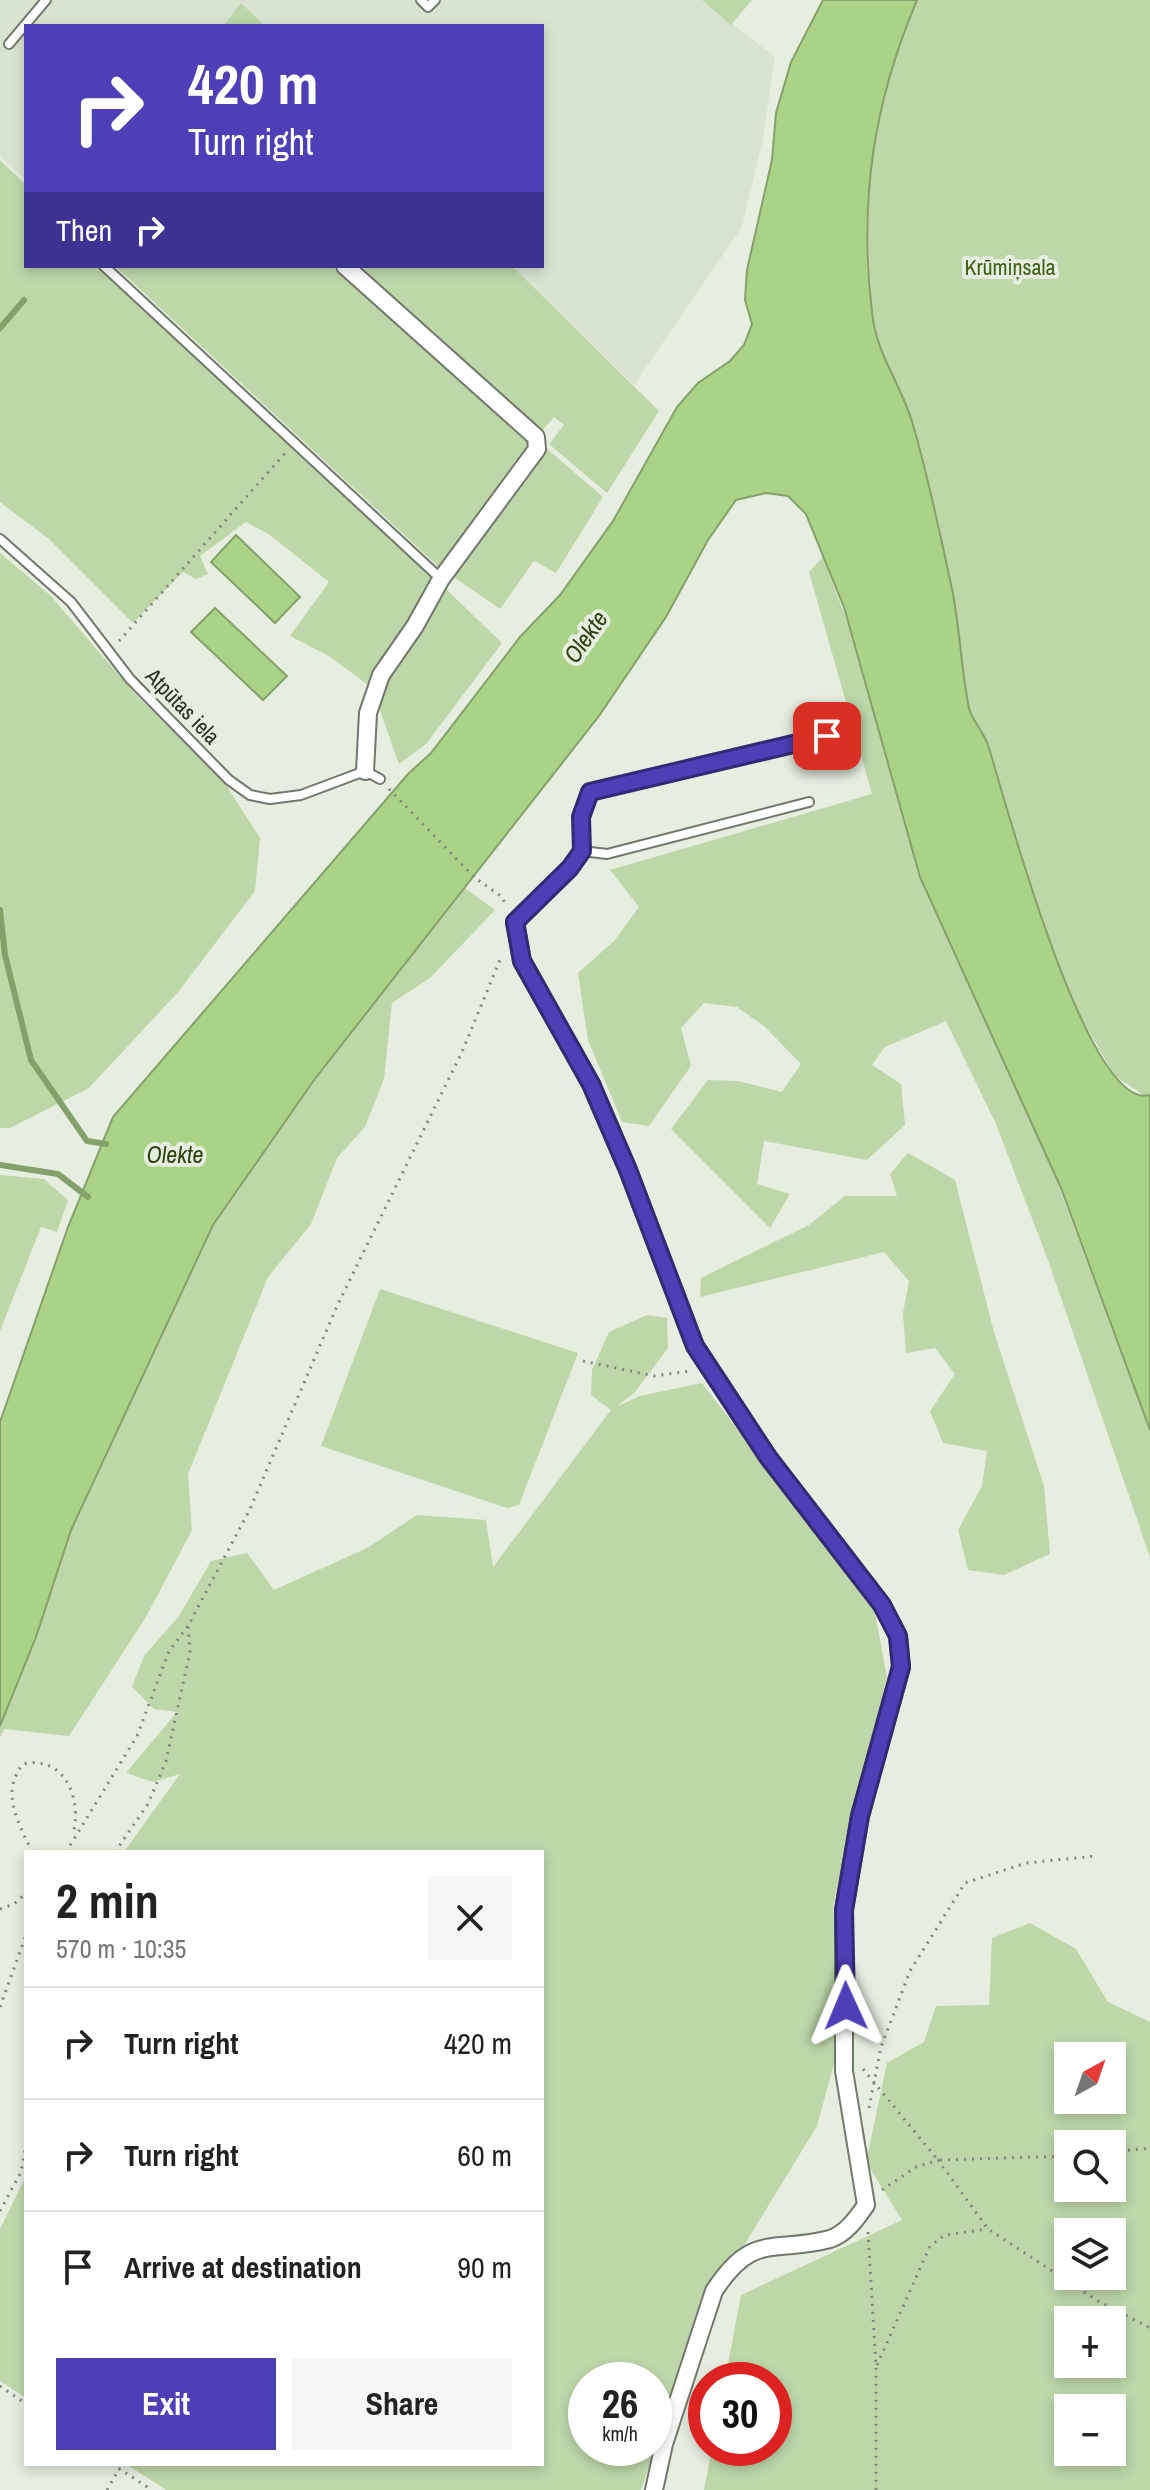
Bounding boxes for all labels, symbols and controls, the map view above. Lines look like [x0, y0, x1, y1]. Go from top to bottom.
text: 420 m [188, 46, 318, 121]
icon: right [56, 56, 160, 160]
text: Turn right [188, 118, 313, 166]
icon: right [128, 208, 172, 252]
text: Then [56, 210, 112, 250]
park label: Krūmiņsala [964, 252, 1056, 282]
water label: Olekte [556, 604, 615, 669]
street label: Atpūtas iela [138, 661, 227, 751]
pin [793, 702, 861, 770]
icon: arrive [805, 714, 849, 758]
water label: Olekte [147, 1138, 203, 1170]
text: 2 min [56, 1868, 159, 1933]
button: close [428, 1876, 512, 1960]
text: 570 m · 10:35 [56, 1931, 186, 1966]
position arrow [804, 1964, 888, 2048]
icon: right [56, 2021, 100, 2065]
text: Turn right [124, 2023, 238, 2063]
text: 420 m [444, 2023, 512, 2063]
north arrow [1054, 2042, 1126, 2114]
map controls [1054, 2042, 1126, 2466]
button: search [1054, 2130, 1126, 2202]
icon: right [56, 2133, 100, 2177]
text: Turn right [124, 2135, 238, 2175]
text: 60 m [457, 2135, 512, 2175]
button: layers [1054, 2218, 1126, 2290]
icon: arrive [56, 2245, 100, 2289]
text: Arrive at destination [124, 2247, 362, 2287]
text: 90 m [457, 2247, 512, 2287]
button: + [1054, 2306, 1126, 2378]
button: Exit [56, 2358, 276, 2450]
button: Share [292, 2358, 512, 2450]
speed limit sign: 30 [688, 2362, 792, 2466]
text: 26 [602, 2377, 638, 2430]
button: − [1054, 2394, 1126, 2466]
text: km/h [602, 2420, 638, 2447]

